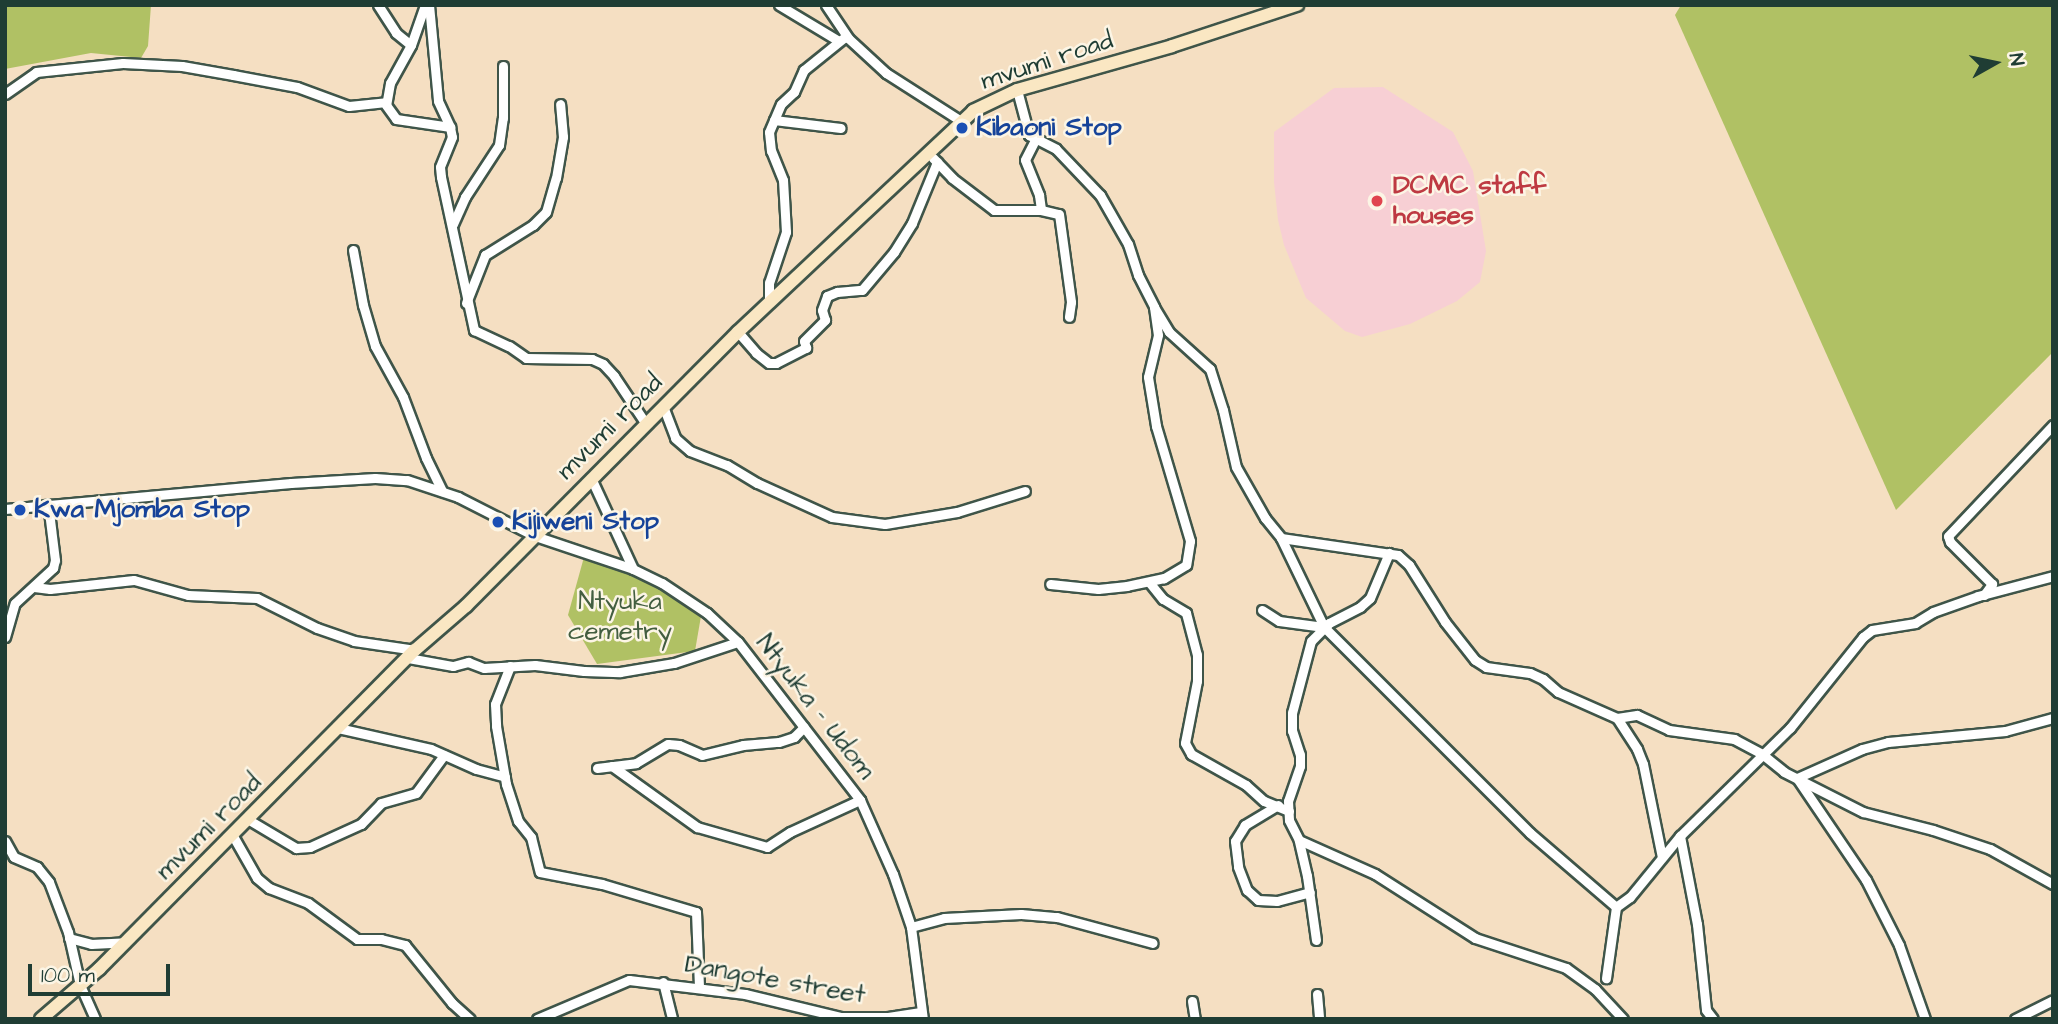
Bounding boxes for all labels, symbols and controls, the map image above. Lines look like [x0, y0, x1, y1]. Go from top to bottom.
street label: mvumi road [977, 25, 1117, 97]
north arrow [1960, 28, 2030, 98]
text: N [2002, 52, 2031, 68]
place label: Kibaoni Stop [976, 112, 1122, 144]
marker: Kibaoni Stop [954, 120, 970, 136]
place label: DCMC staff houses [1393, 170, 1546, 232]
marker: DCMC staff houses [1367, 191, 1387, 211]
street label: mvumi road [551, 368, 669, 486]
place label: Kwa Mjomba Stop [34, 494, 250, 526]
marker: Kwa Mjomba Stop [12, 502, 28, 518]
place label: Kijiweni Stop [512, 506, 659, 538]
marker: Kijiweni Stop [490, 514, 506, 530]
park label: Ntyuka cemetry [568, 586, 672, 648]
street label: Ntyuka - Udom [749, 628, 881, 786]
street label: mvumi road [150, 768, 268, 886]
street label: Dangote street [682, 949, 868, 1011]
scale bar [32, 950, 173, 994]
text: 100 m [41, 961, 95, 990]

